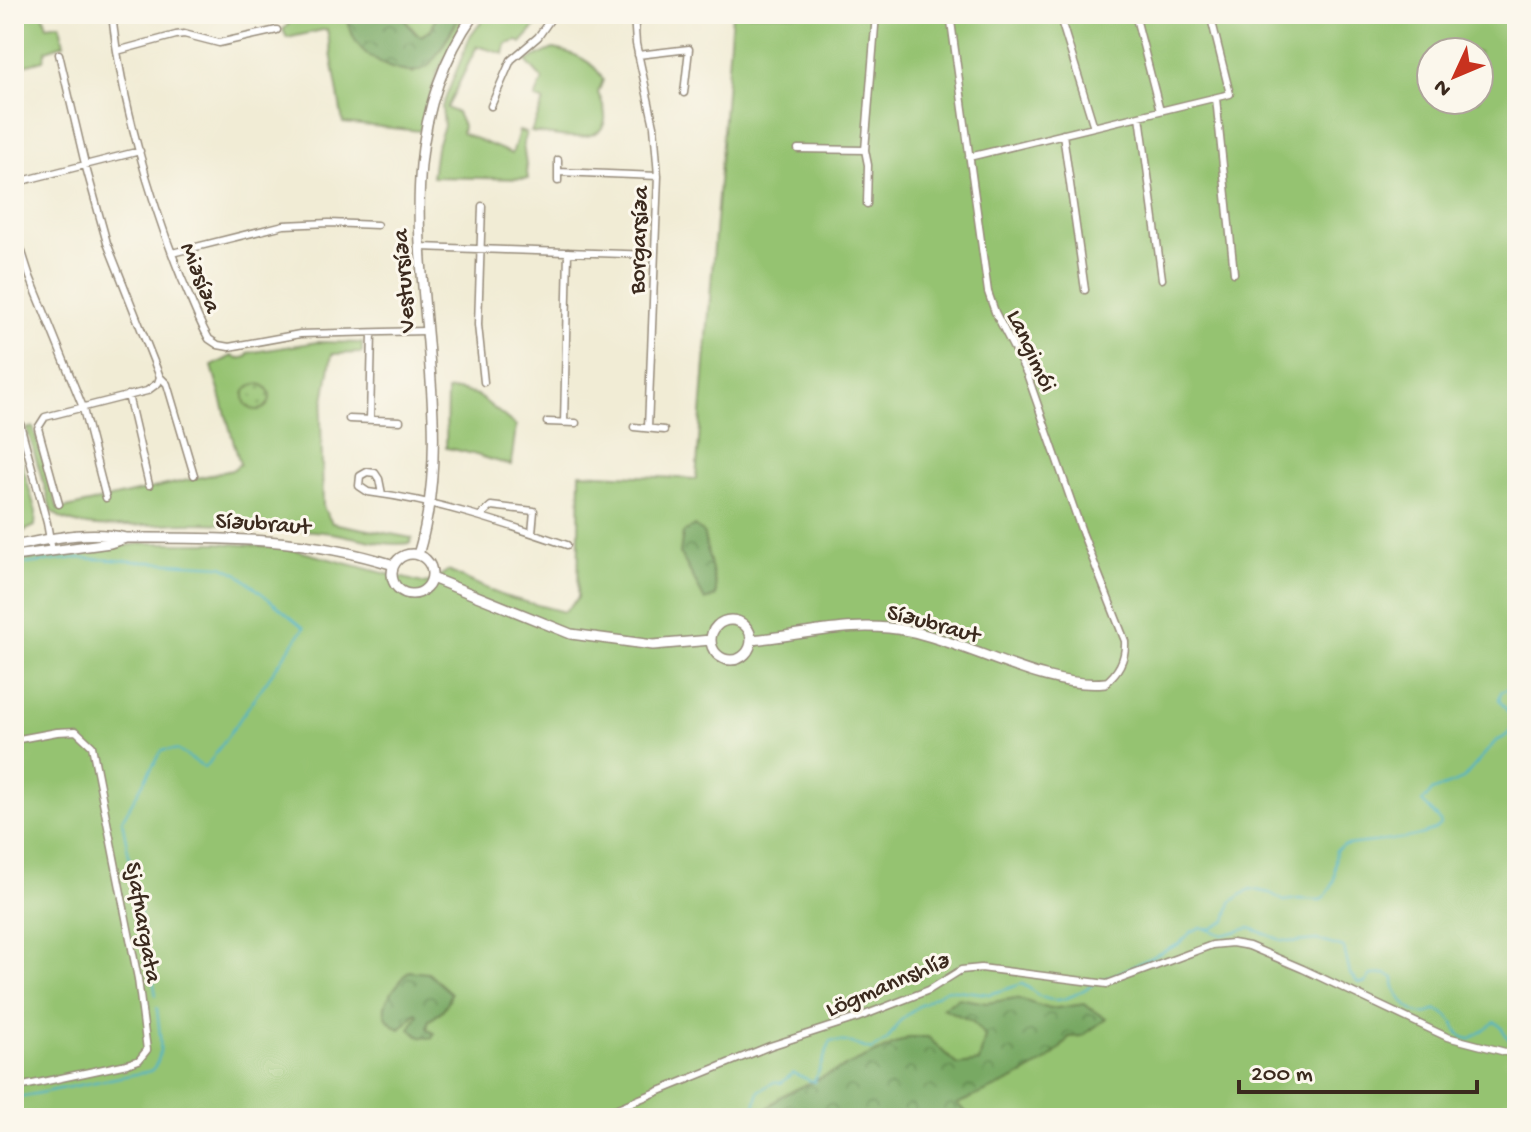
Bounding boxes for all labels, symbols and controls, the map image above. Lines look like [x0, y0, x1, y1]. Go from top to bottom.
north arrow [1415, 36, 1495, 116]
text: N [1429, 73, 1458, 101]
street label: Borgarsíða [624, 185, 657, 296]
street label: Vestursíða [387, 227, 424, 334]
street label: Miðsíða [172, 239, 226, 318]
street label: Langimói [998, 306, 1061, 397]
street label: Síðubraut [214, 508, 314, 543]
street label: Síðubraut [883, 599, 985, 652]
street label: Sjafnargata [117, 860, 167, 986]
street label: Lögmannshlíð [822, 947, 955, 1025]
scale bar [1239, 1044, 1477, 1094]
text: 200 m [1251, 1061, 1313, 1090]

